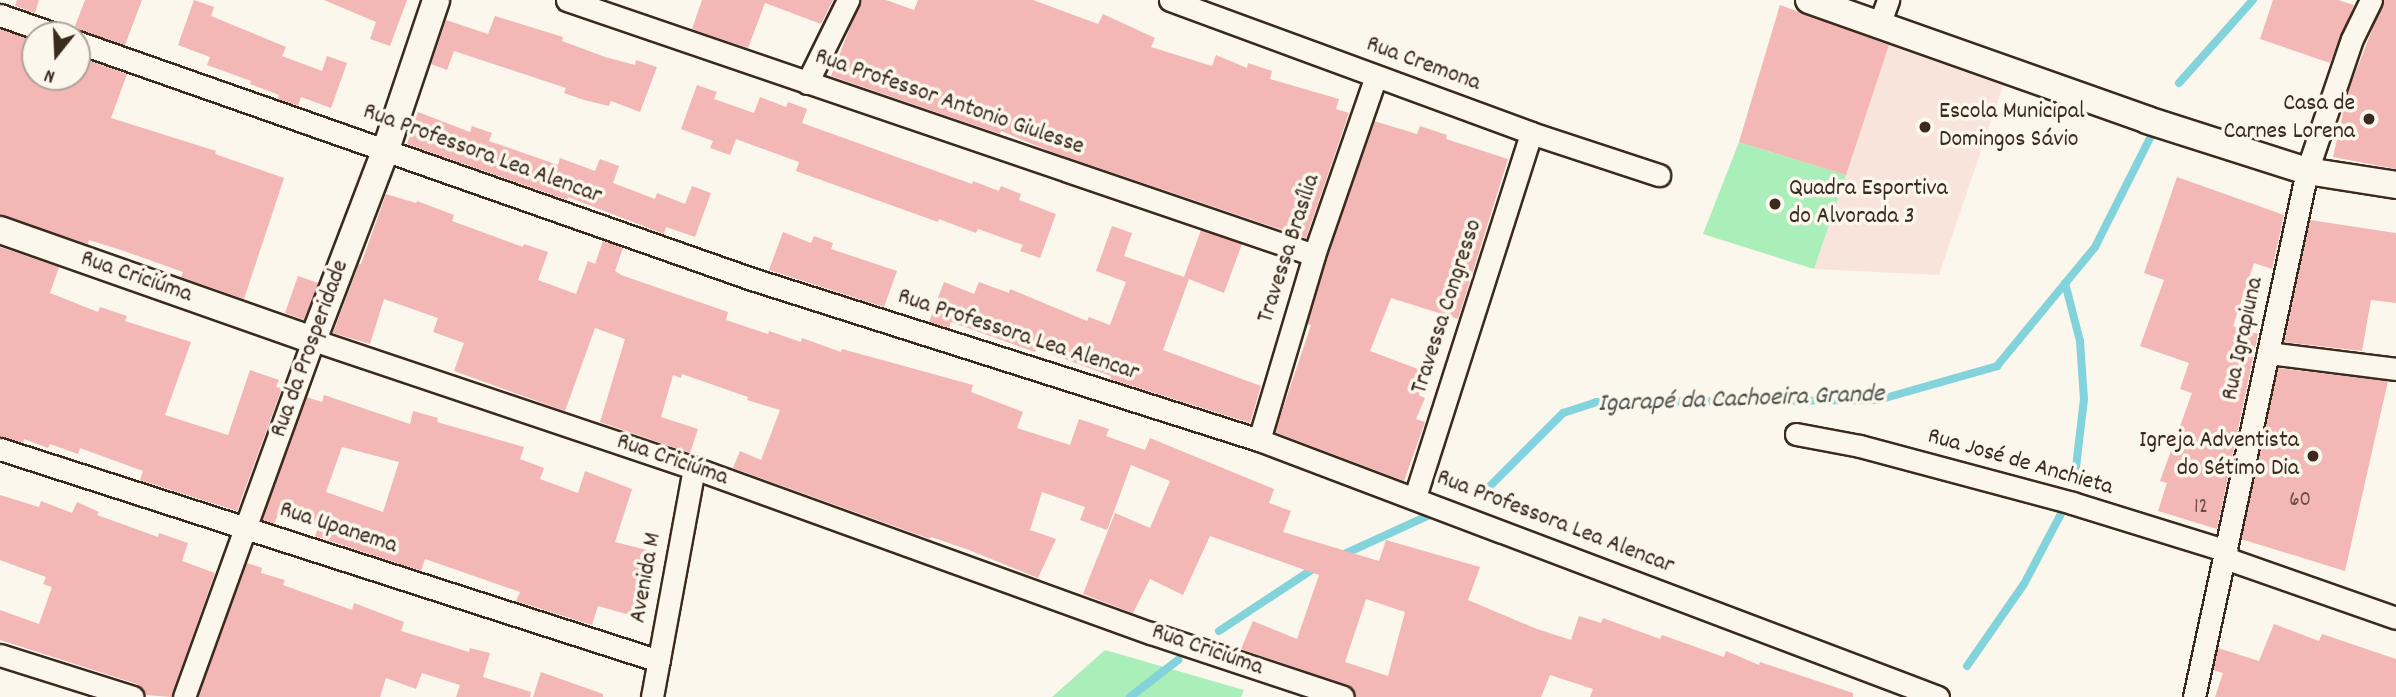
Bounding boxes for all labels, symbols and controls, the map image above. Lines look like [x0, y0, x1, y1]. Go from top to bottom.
north arrow [21, 21, 91, 91]
street label: Rua Cremona [1362, 31, 1484, 99]
street label: Rua Professor Antonio Giulesse [811, 43, 1087, 163]
text: N [41, 60, 59, 89]
place label: Casa de Carnes Lorena [2223, 91, 2355, 147]
street label: Rua Professora Lea Alencar [359, 98, 605, 212]
place label: Escola Municipal Domingos Sávio [1939, 99, 2085, 155]
marker: Casa de Carnes Lorena [2361, 111, 2377, 127]
marker: Escola Municipal Domingos Sávio [1917, 119, 1933, 135]
street label: Travessa Brasília [1252, 171, 1328, 327]
place label: Quadra Esportiva do Alvorada 3 [1789, 176, 1948, 232]
marker: Quadra Esportiva do Alvorada 3 [1767, 196, 1783, 212]
street label: Travessa Congresso [1406, 216, 1490, 398]
street label: Rua Criciúma [76, 245, 196, 311]
street label: Rua da Prosperidade [266, 256, 356, 442]
street label: Rua Igrapiuna [2217, 275, 2271, 403]
street label: Rua Professora Lea Alencar [894, 283, 1142, 389]
water label: Igarapé da Cachoeira Grande [1597, 379, 1885, 421]
street label: Rua José de Anchieta [1924, 423, 2116, 503]
street label: Rua Criciúma [612, 428, 732, 494]
place label: Igreja Adventista do Sétimo Dia [2139, 428, 2299, 484]
marker: Igreja Adventista do Sétimo Dia [2305, 448, 2321, 464]
street label: Rua Professora Lea Alencar [1432, 464, 1678, 582]
house number: 60 [2289, 488, 2311, 514]
house number: 12 [2194, 495, 2208, 521]
street label: Rua Upanema [276, 496, 400, 562]
street label: Avenida M [625, 531, 669, 625]
street label: Rua Criciúma [1147, 618, 1267, 684]

